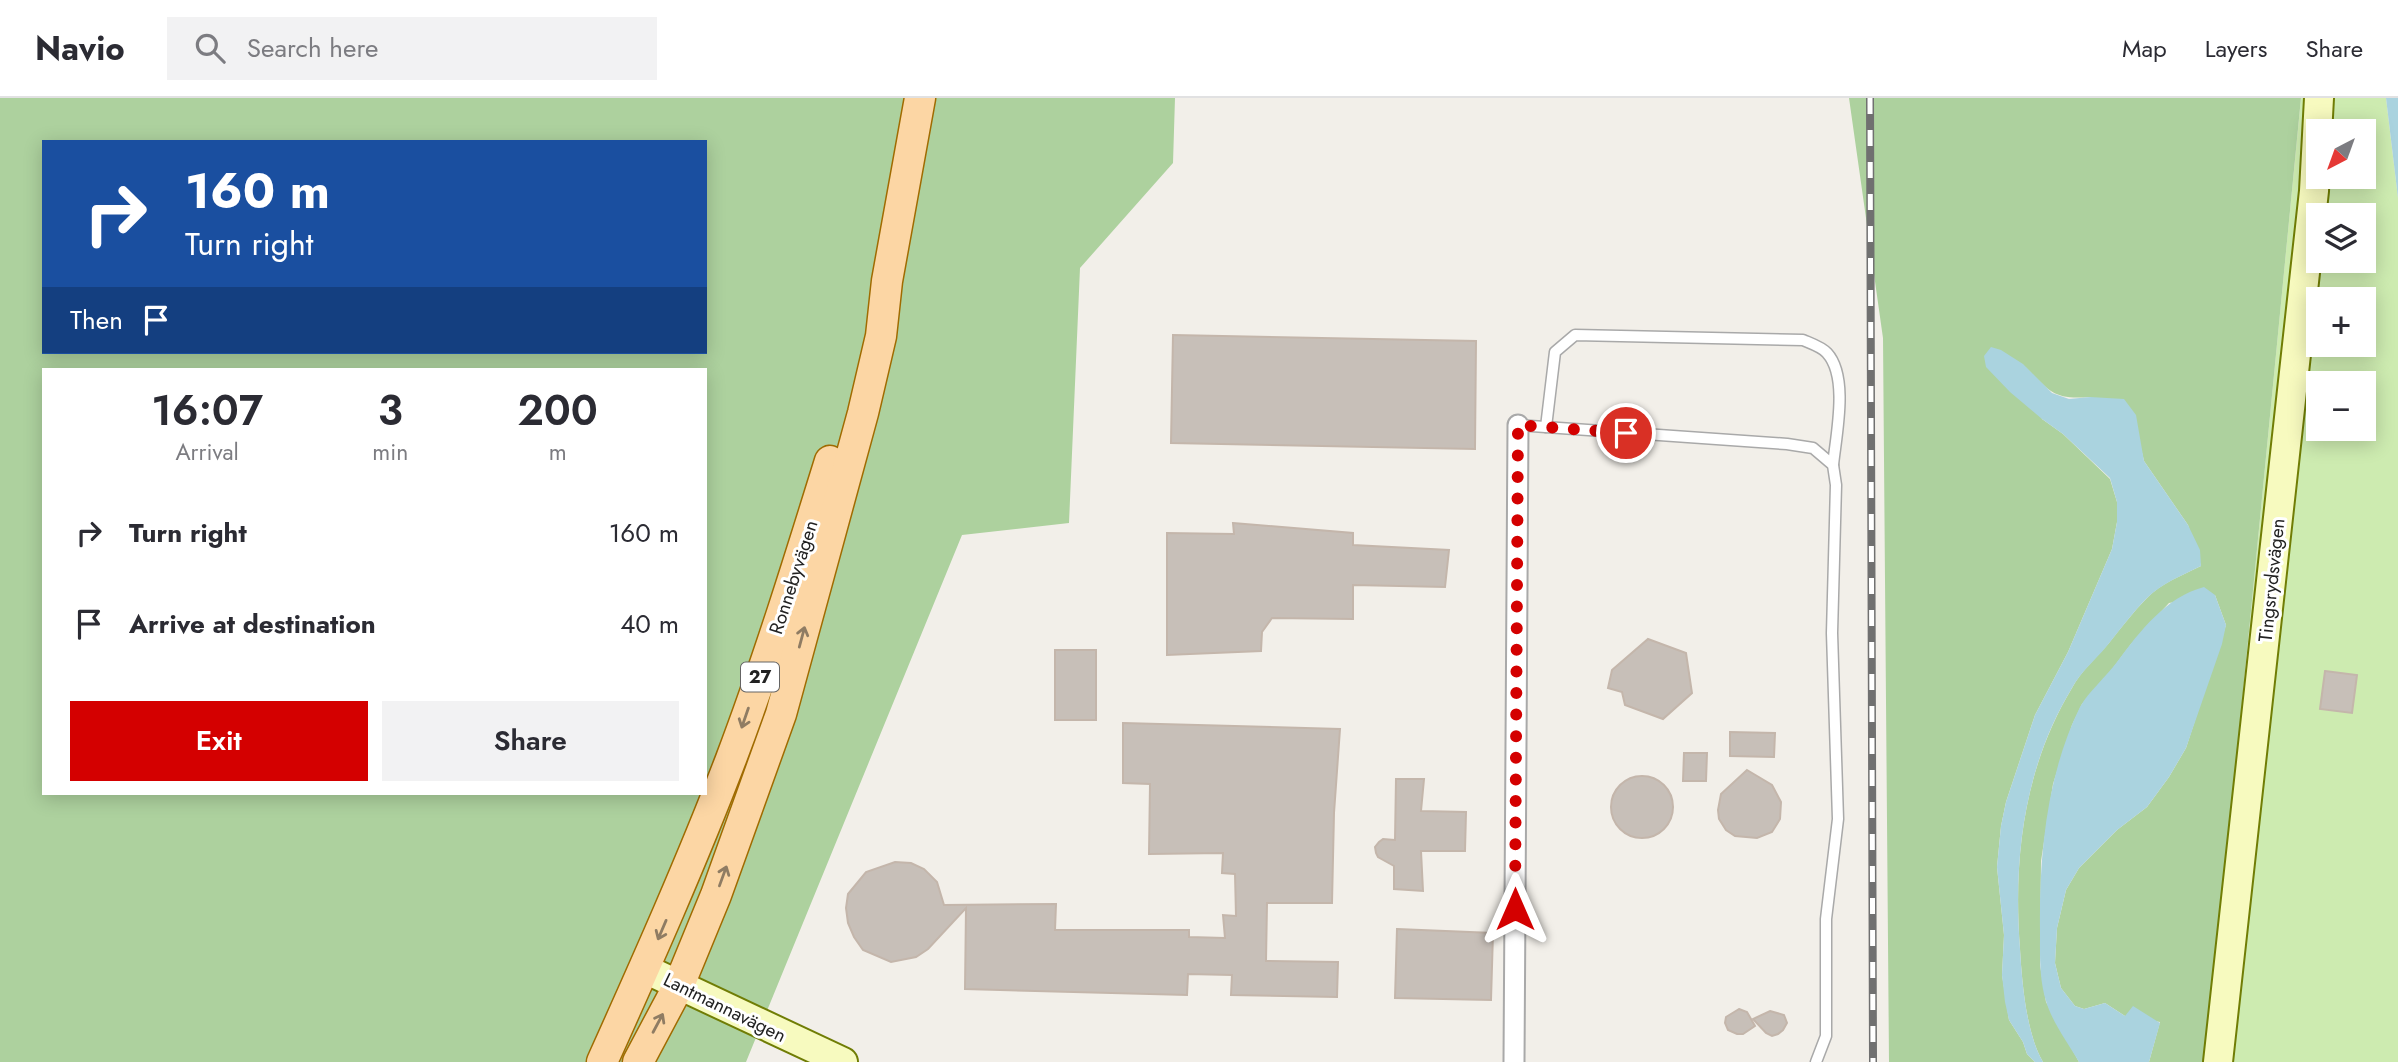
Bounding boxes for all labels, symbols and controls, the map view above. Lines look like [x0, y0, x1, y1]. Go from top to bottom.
search box [167, 17, 657, 80]
text: Navio [35, 25, 125, 72]
icon: search [191, 29, 229, 67]
text: Search here [247, 29, 378, 67]
text: Map [2122, 31, 2167, 66]
text: Layers [2205, 31, 2267, 66]
text: Share [2305, 31, 2363, 66]
north arrow [2306, 119, 2376, 189]
map controls [2306, 119, 2376, 441]
text: 160 m [185, 156, 330, 226]
icon: right [70, 168, 161, 259]
button: layers [2306, 203, 2376, 273]
text: Turn right [185, 221, 314, 267]
button: + [2306, 287, 2376, 357]
text: Then [70, 301, 123, 339]
icon: arrive [137, 301, 175, 339]
button: − [2306, 371, 2376, 441]
text: 16:07 [151, 380, 263, 441]
text: 3 [378, 380, 403, 441]
text: 200 [517, 380, 598, 441]
pin [1596, 403, 1656, 463]
icon: arrive [1607, 414, 1645, 452]
text: Arrival [175, 435, 239, 469]
text: min [372, 435, 408, 469]
text: m [549, 435, 567, 469]
icon: right [70, 514, 108, 552]
text: Turn right [129, 514, 247, 552]
text: 160 m [609, 514, 679, 552]
street label: Ronnebyvägen [762, 517, 825, 638]
street label: Tingsrydsvägen [2252, 517, 2291, 643]
icon: arrive [70, 605, 108, 643]
text: Arrive at destination [129, 605, 376, 643]
text: 40 m [620, 605, 679, 643]
one-way arrow [796, 626, 809, 649]
road number: 27 [741, 662, 779, 692]
button: Exit [70, 701, 368, 781]
button: Share [382, 701, 679, 781]
one-way arrow [738, 707, 750, 729]
one-way arrow [718, 865, 730, 887]
position arrow [1478, 872, 1552, 946]
one-way arrow [654, 919, 667, 940]
street label: Lantmannavägen [659, 966, 791, 1049]
one-way arrow [652, 1013, 666, 1034]

